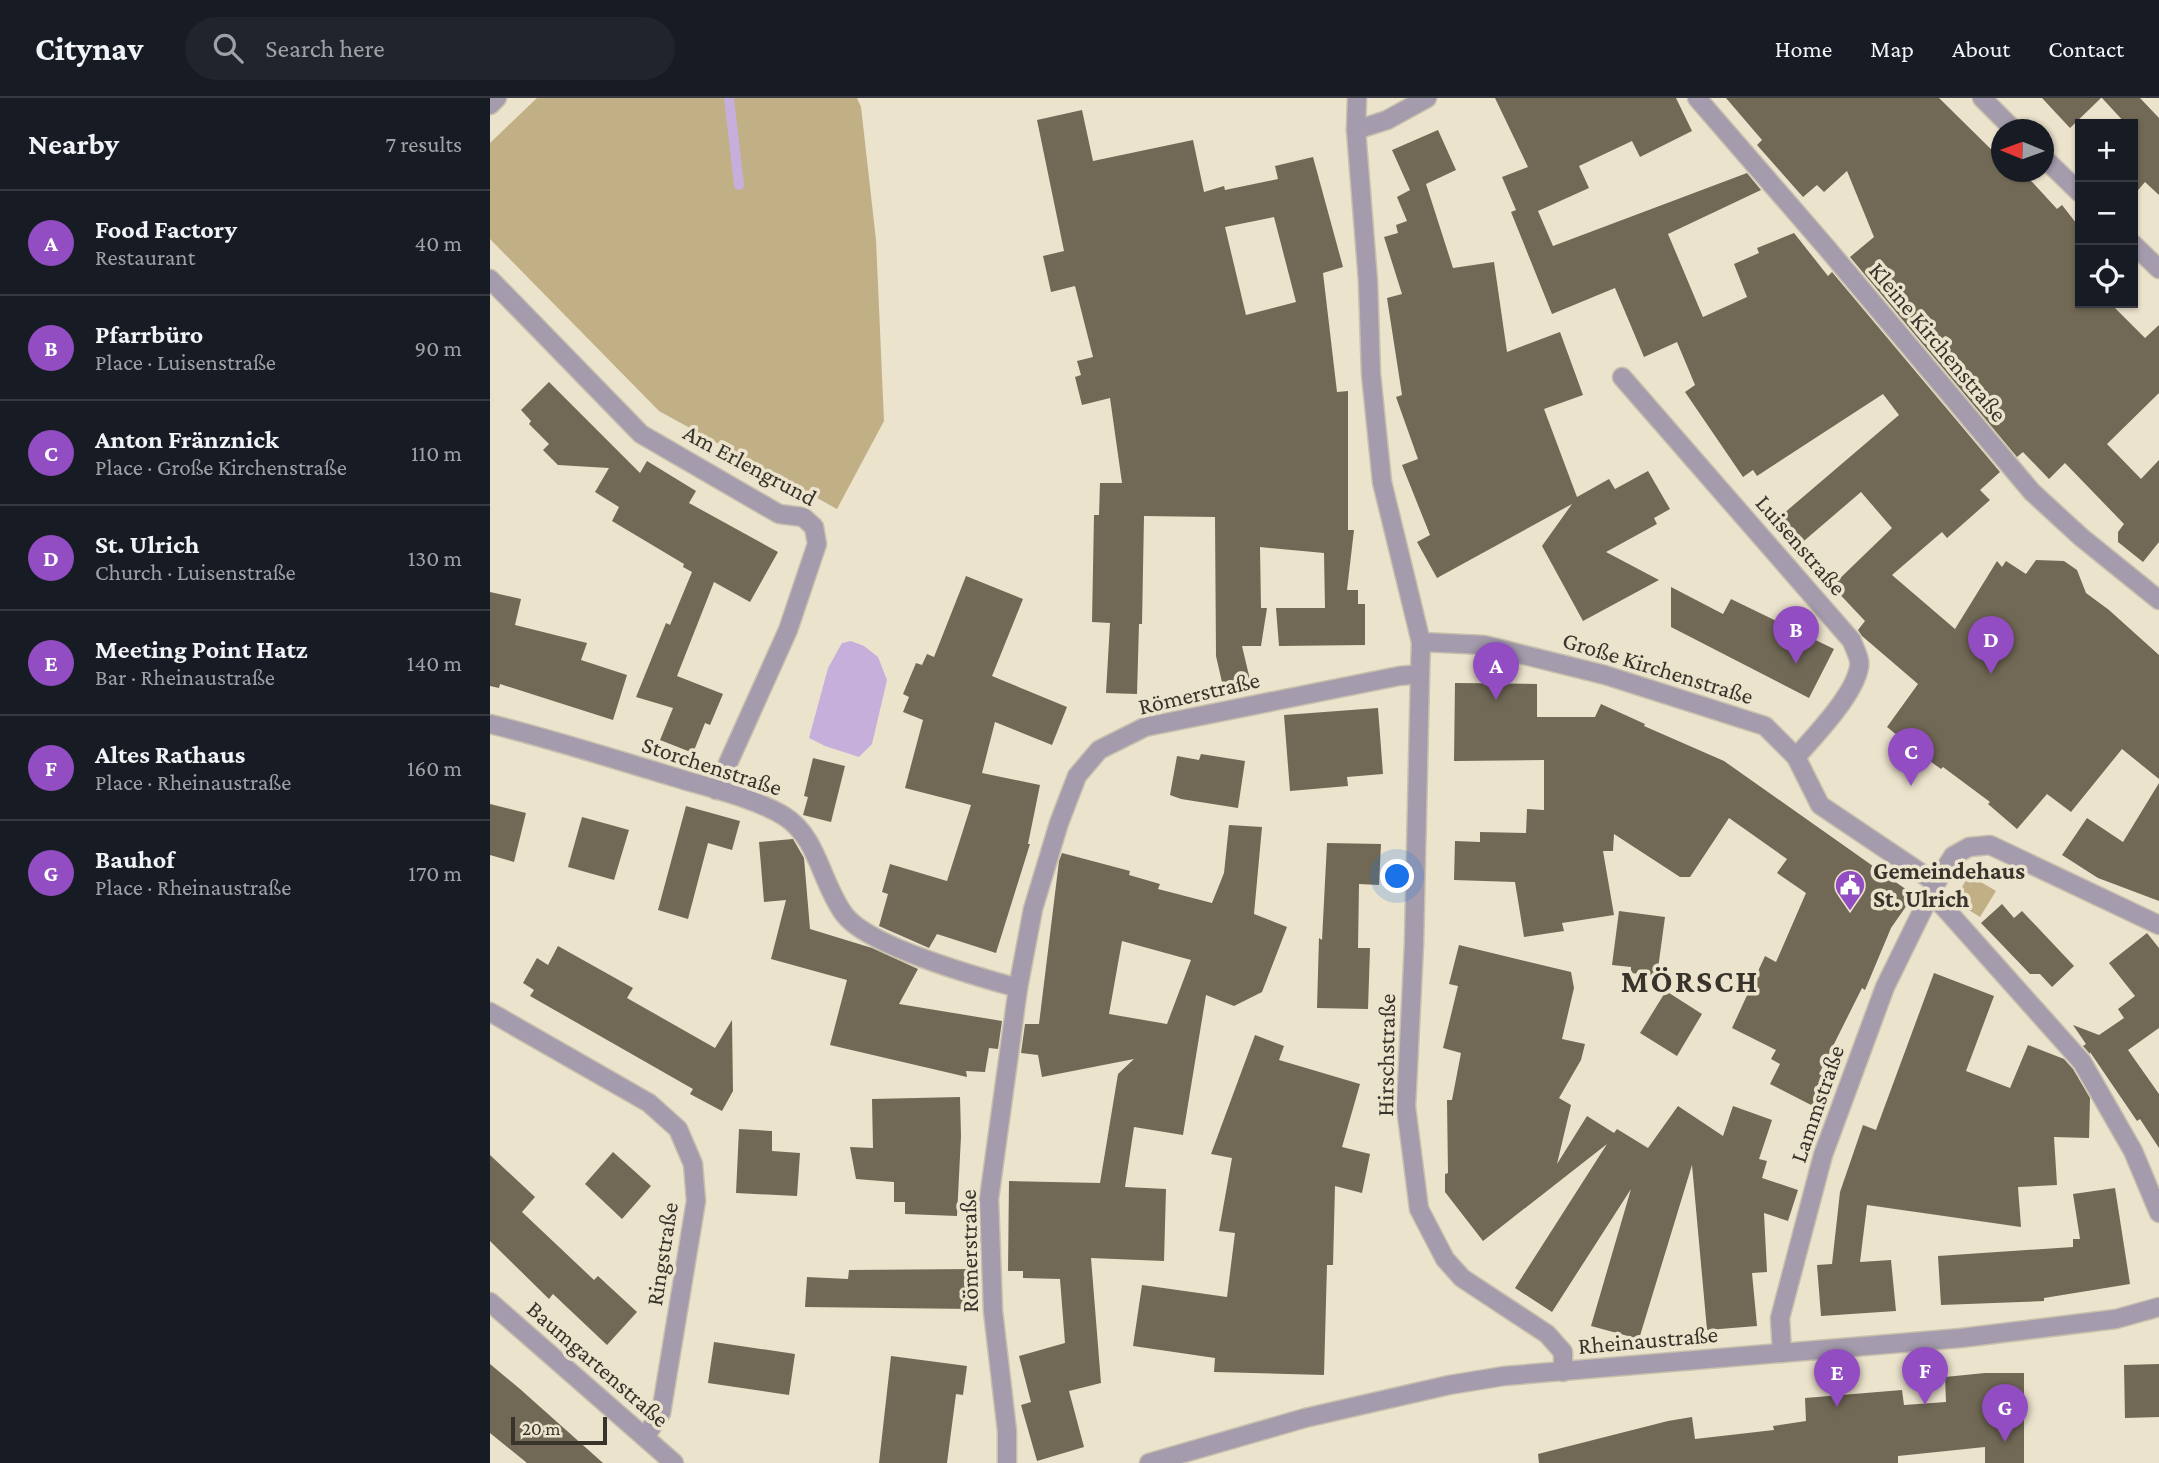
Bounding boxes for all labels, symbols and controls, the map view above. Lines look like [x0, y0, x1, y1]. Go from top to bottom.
search box [185, 17, 675, 80]
icon: search [209, 29, 247, 67]
text: Citynav [35, 30, 143, 67]
text: Search here [265, 34, 385, 63]
text: Home [1775, 35, 1832, 62]
text: Map [1870, 35, 1914, 62]
text: About [1952, 35, 2010, 62]
text: Contact [2048, 35, 2124, 62]
north arrow [1991, 119, 2054, 182]
map controls [2075, 119, 2138, 308]
button: + [2075, 119, 2138, 182]
text: Nearby [28, 127, 119, 160]
text: 7 results [386, 131, 462, 157]
button: − [2075, 182, 2138, 245]
text: Food Factory [95, 215, 237, 244]
text: A [44, 230, 58, 256]
text: 40 m [414, 230, 462, 256]
text: Restaurant [95, 244, 195, 270]
button: locate [2075, 245, 2138, 308]
street label: Kleine Kirchenstraße [1864, 257, 2013, 427]
text: Pfarrbüro [95, 320, 203, 349]
text: B [44, 335, 58, 361]
text: 90 m [415, 335, 462, 361]
text: Place · Luisenstraße [95, 349, 276, 375]
street label: Am Erlengrund [679, 418, 822, 511]
text: Anton Fränznick [95, 425, 279, 454]
text: C [44, 440, 58, 466]
text: 110 m [411, 440, 462, 466]
text: Place · Große Kirchenstraße [95, 454, 347, 480]
street label: Luisenstraße [1750, 489, 1852, 600]
text: St. Ulrich [95, 530, 199, 559]
text: D [43, 545, 59, 571]
text: 130 m [408, 545, 462, 571]
text: Church · Luisenstraße [95, 559, 296, 585]
pin: B [1773, 606, 1819, 664]
pin: D [1968, 616, 2014, 674]
street label: Große Kirchenstraße [1559, 626, 1757, 709]
text: Meeting Point Hatz [95, 635, 308, 664]
pin: A [1473, 642, 1519, 700]
text: E [44, 650, 58, 676]
text: 140 m [407, 650, 462, 676]
text: Bar · Rheinaustraße [95, 664, 275, 690]
street label: Römerstraße [1136, 665, 1262, 720]
pin: C [1888, 728, 1934, 786]
street label: Storchenstraße [639, 730, 786, 801]
text: Altes Rathaus [95, 740, 245, 769]
text: F [45, 755, 57, 781]
text: 160 m [407, 755, 462, 781]
text: Place · Rheinaustraße [95, 769, 291, 795]
text: Bauhof [95, 845, 175, 874]
place label: Gemeindehaus St. Ulrich [1873, 857, 2025, 912]
your location [1380, 859, 1414, 893]
text: G [44, 860, 58, 886]
text: 170 m [408, 860, 462, 886]
public building icon: Gemeindehaus St. Ulrich [1833, 868, 1867, 912]
text: Place · Rheinaustraße [95, 874, 291, 900]
district label: MÖRSCH [1621, 963, 1759, 999]
street label: Hirschstraße [1371, 993, 1400, 1117]
street label: Lammstraße [1784, 1042, 1849, 1166]
street label: Römerstraße [954, 1189, 983, 1313]
street label: Ringstraße [640, 1200, 683, 1308]
street label: Baumgartenstraße [522, 1295, 675, 1433]
street label: Rheinaustraße [1577, 1320, 1719, 1359]
pin: F [1902, 1347, 1948, 1405]
pin: E [1814, 1349, 1860, 1407]
pin: G [1982, 1384, 2028, 1442]
scale bar [511, 1414, 607, 1446]
text: 20 m [522, 1418, 561, 1439]

